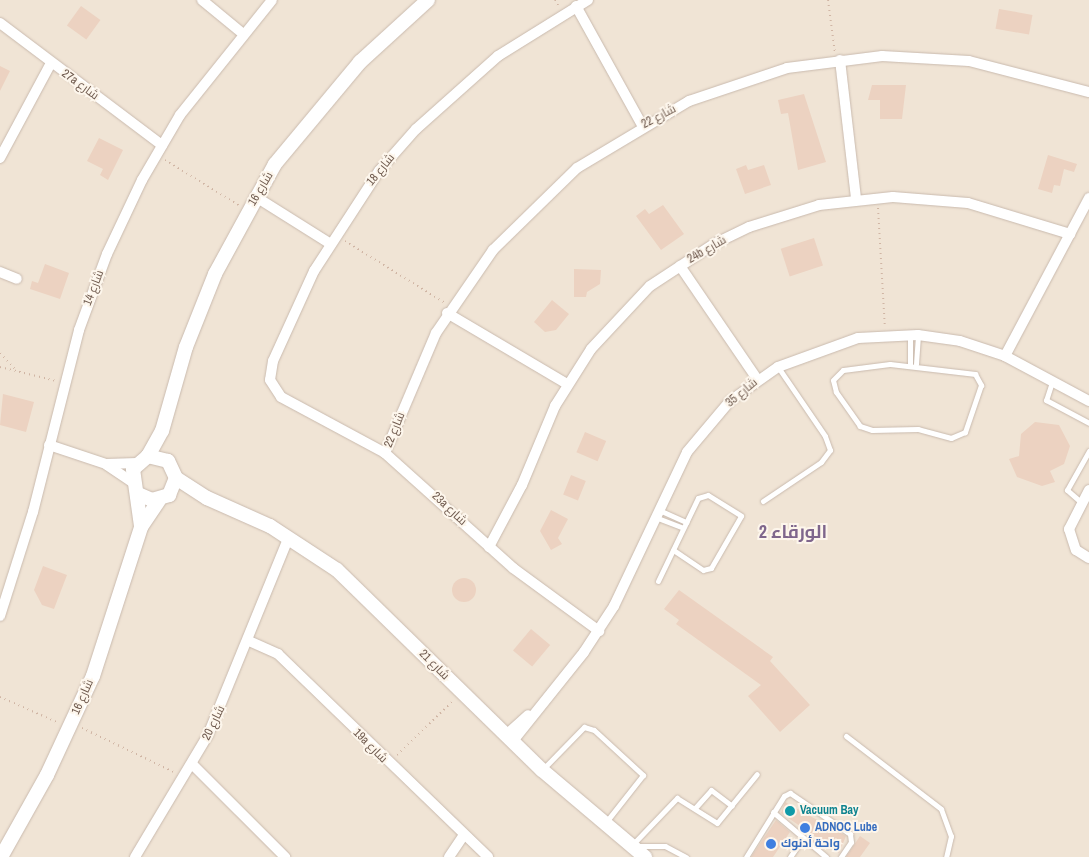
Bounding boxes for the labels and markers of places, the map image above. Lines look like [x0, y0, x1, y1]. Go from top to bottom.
place label: Vacuum Bay [800, 804, 859, 818]
marker: Vacuum Bay [784, 805, 796, 817]
place label: ADNOC Lube [815, 821, 877, 835]
marker: ADNOC Lube [799, 822, 811, 834]
place label: واحة أدنوك [781, 837, 840, 851]
marker: واحة أدنوك [765, 838, 777, 850]

